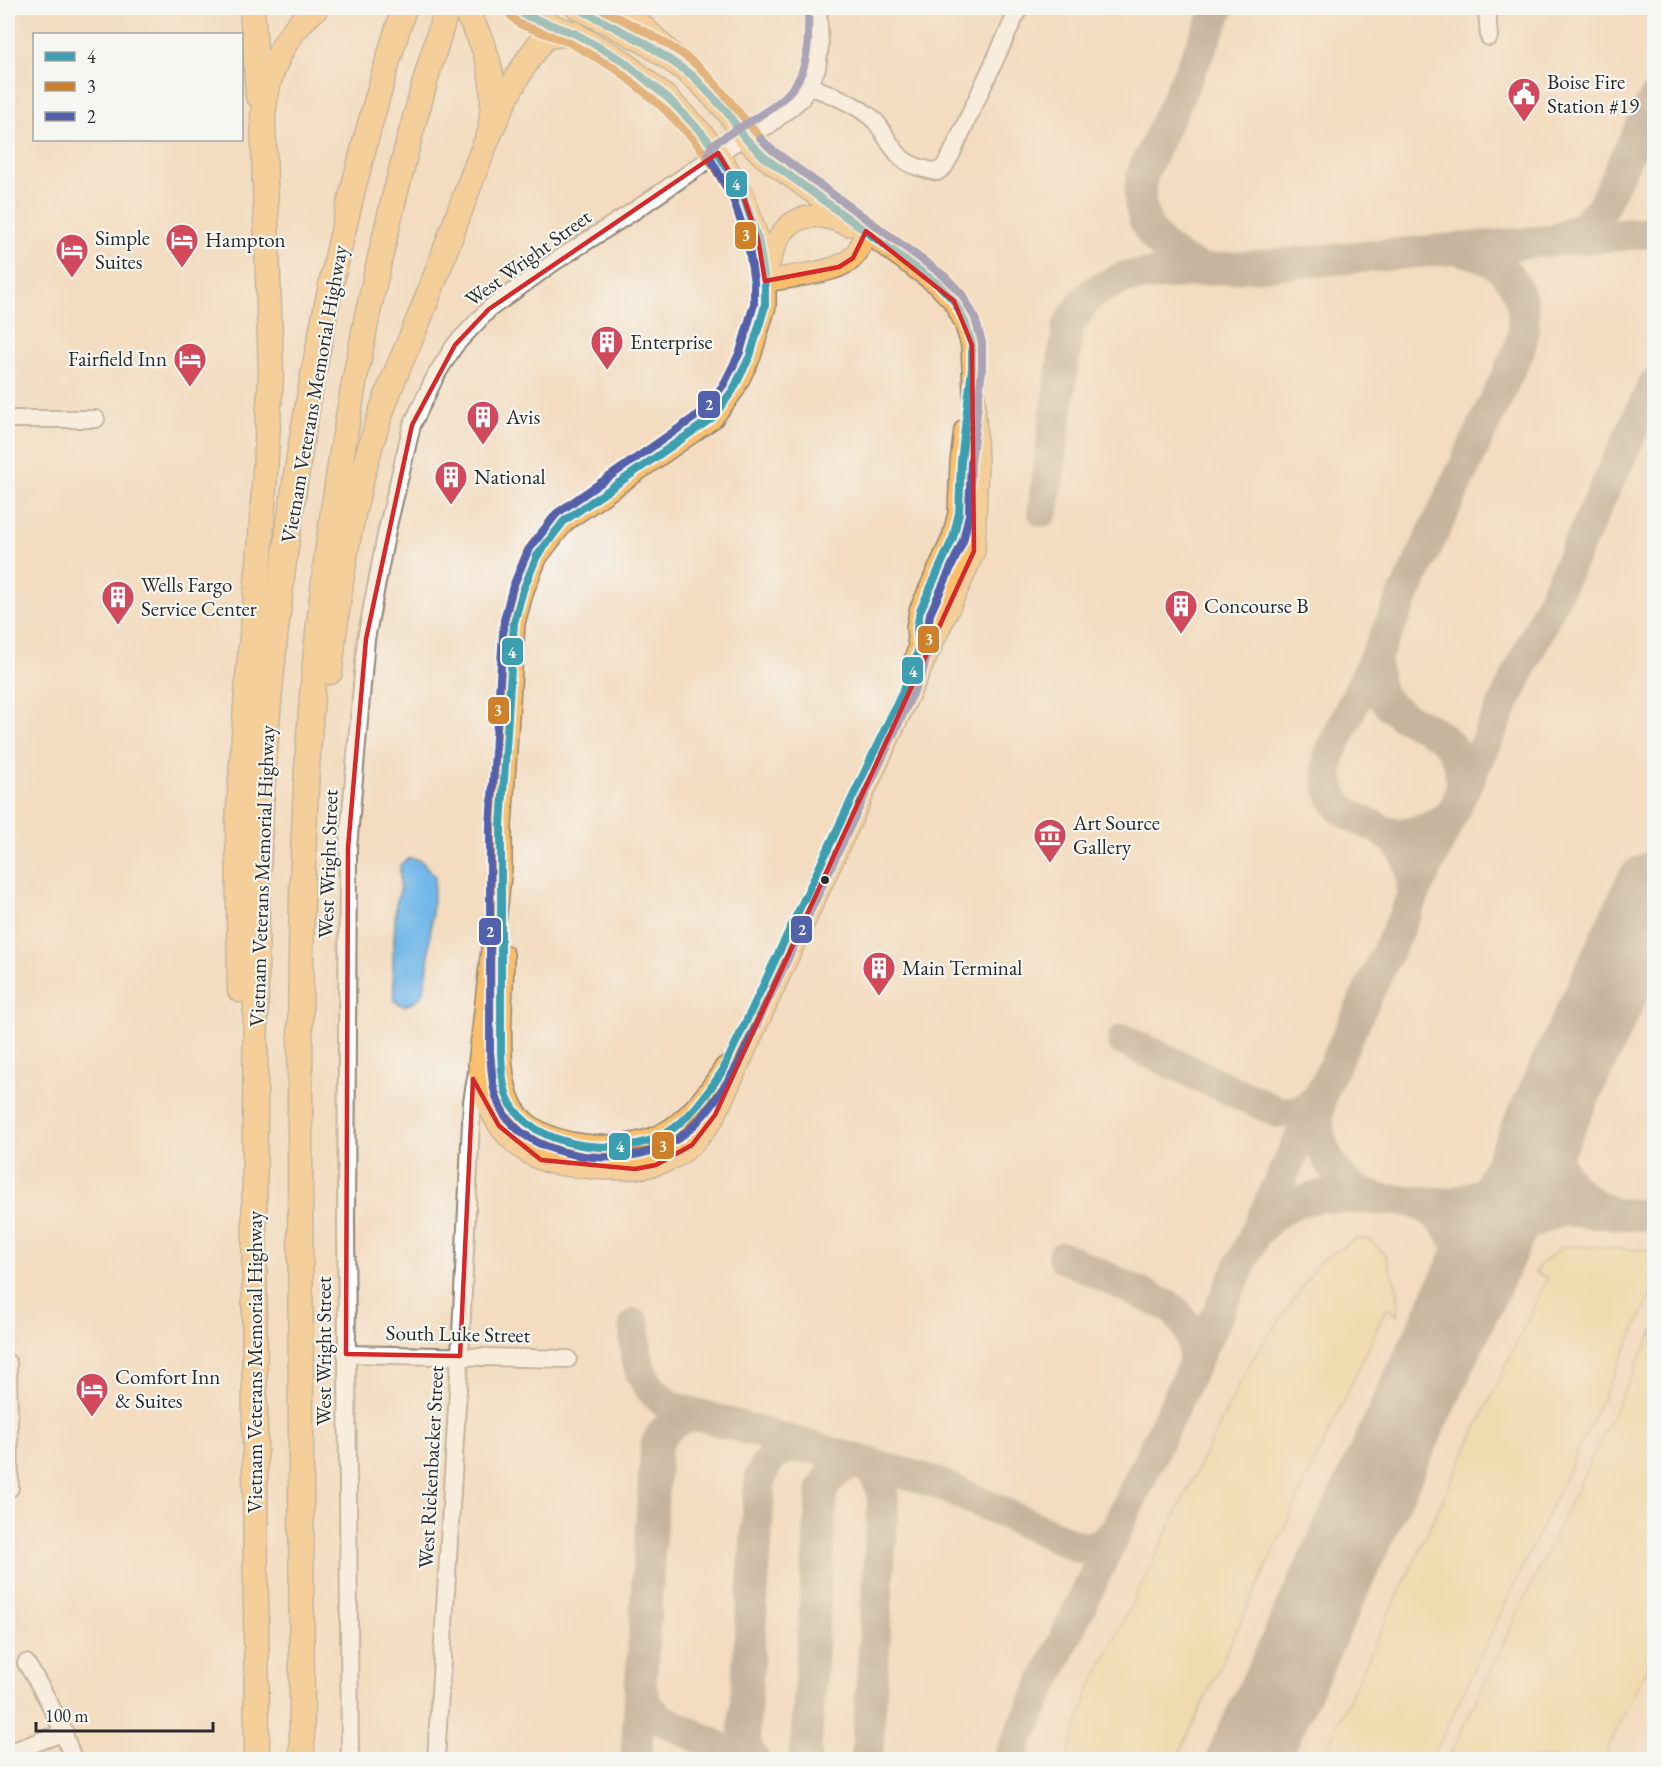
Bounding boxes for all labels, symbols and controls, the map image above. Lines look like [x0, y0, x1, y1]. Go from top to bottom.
legend [33, 33, 243, 141]
text: 4 [87, 45, 96, 68]
place label: Boise Fire Station #19 [1547, 68, 1639, 119]
text: 3 [87, 75, 96, 98]
public building icon: Boise Fire Station #19 [1506, 76, 1542, 123]
text: 2 [87, 105, 96, 128]
line badge: 4 [725, 170, 748, 198]
text: 4 [732, 174, 741, 195]
street label: West Wright Street [459, 203, 596, 312]
line badge: 3 [734, 221, 757, 250]
hotel icon: Hampton [164, 222, 200, 269]
place label: Simple Suites [95, 224, 150, 275]
text: 3 [742, 225, 750, 246]
place label: Hampton [205, 226, 286, 253]
hotel icon: Simple Suites [54, 232, 90, 279]
street label: Vietnam Veterans Memorial Highway [274, 242, 353, 545]
building icon: Enterprise [589, 324, 625, 371]
place label: Enterprise [630, 328, 713, 355]
hotel icon: Fairfield Inn [172, 341, 208, 388]
place label: Fairfield Inn [68, 345, 167, 372]
line badge: 2 [697, 390, 721, 419]
text: 2 [705, 394, 714, 415]
building icon: Avis [465, 399, 501, 446]
place label: Avis [505, 403, 540, 430]
building icon: National [433, 459, 469, 506]
place label: National [474, 463, 546, 490]
place label: Wells Fargo Service Center [141, 571, 257, 622]
building icon: Wells Fargo Service Center [100, 579, 136, 626]
building icon: Concourse B [1163, 588, 1199, 635]
place label: Concourse B [1204, 592, 1309, 619]
line badge: 3 [917, 625, 940, 654]
text: 3 [925, 629, 933, 650]
line badge: 4 [501, 637, 524, 666]
text: 4 [508, 642, 517, 663]
line badge: 4 [901, 656, 924, 685]
text: 4 [909, 661, 918, 682]
line badge: 3 [487, 696, 510, 725]
text: 3 [494, 700, 502, 721]
street label: Vietnam Veterans Memorial Highway [243, 724, 280, 1028]
street label: West Wright Street [311, 789, 344, 939]
place label: Art Source Gallery [1072, 809, 1160, 860]
museum icon: Art Source Gallery [1032, 817, 1068, 864]
unlabelled marker [819, 874, 831, 886]
line badge: 2 [790, 915, 813, 944]
line badge: 2 [478, 917, 502, 946]
text: 2 [798, 919, 807, 940]
text: 2 [486, 921, 495, 942]
building icon: Main Terminal [861, 950, 897, 997]
place label: Main Terminal [902, 954, 1022, 981]
line badge: 3 [651, 1131, 675, 1160]
line badge: 4 [608, 1132, 631, 1161]
text: 4 [616, 1136, 625, 1157]
text: 3 [659, 1136, 667, 1157]
street label: Vietnam Veterans Memorial Highway [241, 1210, 268, 1513]
street label: West Wright Street [310, 1276, 337, 1426]
street label: South Luke Street [386, 1319, 531, 1348]
place label: Comfort Inn & Suites [115, 1363, 220, 1414]
street label: West Rickenbacker Street [412, 1364, 449, 1569]
hotel icon: Comfort Inn & Suites [74, 1371, 110, 1418]
scale bar [36, 1695, 213, 1733]
text: 100 m [45, 1704, 89, 1727]

